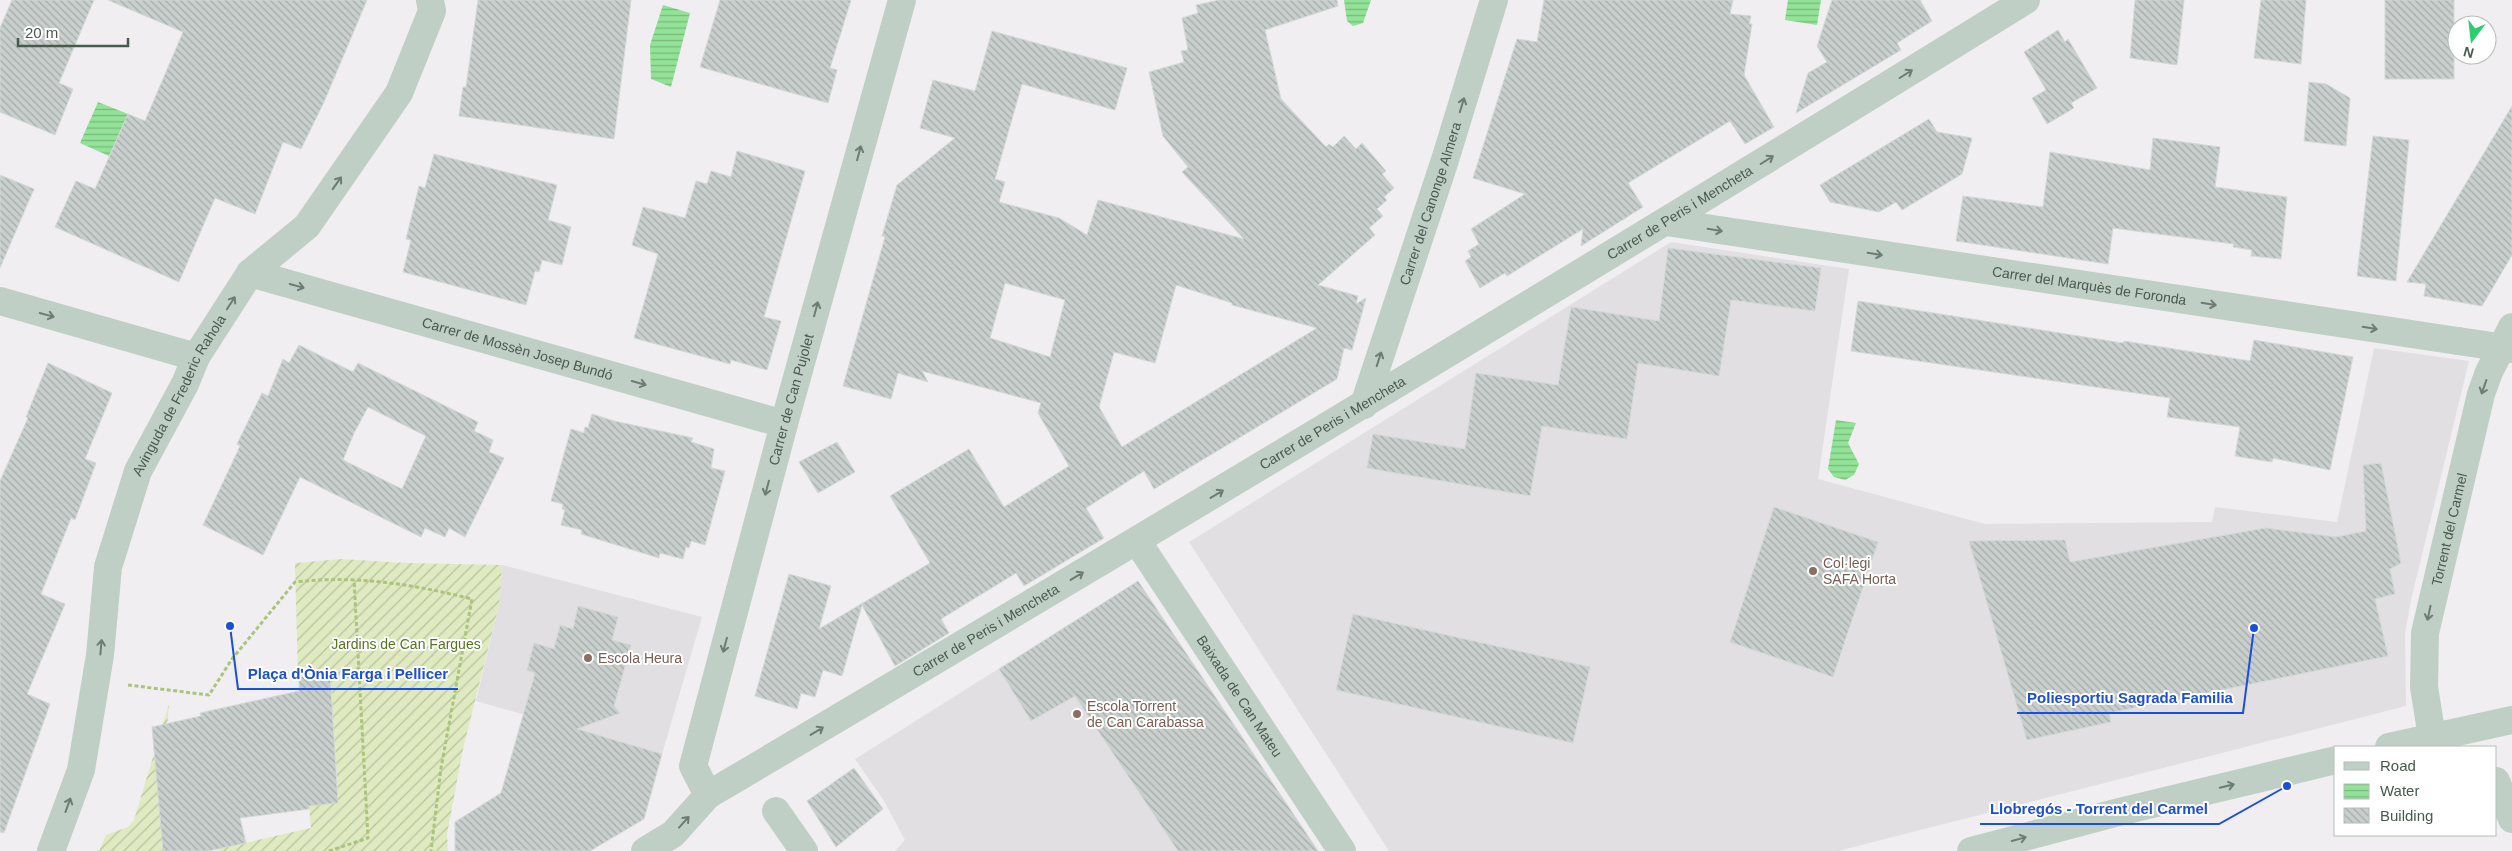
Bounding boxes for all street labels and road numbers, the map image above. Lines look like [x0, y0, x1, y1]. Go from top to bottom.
street label: Carrer del Canonge Almera [1396, 120, 1464, 287]
street label: Carrer de Peris i Mencheta [1604, 162, 1755, 263]
street label: Carrer del Marquès de Foronda [1991, 263, 2188, 308]
street label: Avinguda de Frederic Rahola [129, 311, 229, 479]
street label: Carrer de Mossèn Josep Bundó [420, 314, 615, 383]
street label: Carrer de Can Pujolet [765, 332, 817, 467]
street label: Carrer de Peris i Mencheta [1256, 373, 1408, 473]
street label: Torrent del Carmel [2428, 471, 2470, 587]
street label: Carrer de Peris i Mencheta [910, 581, 1062, 680]
street label: Baixada de Can Mateu [1194, 632, 1286, 760]

